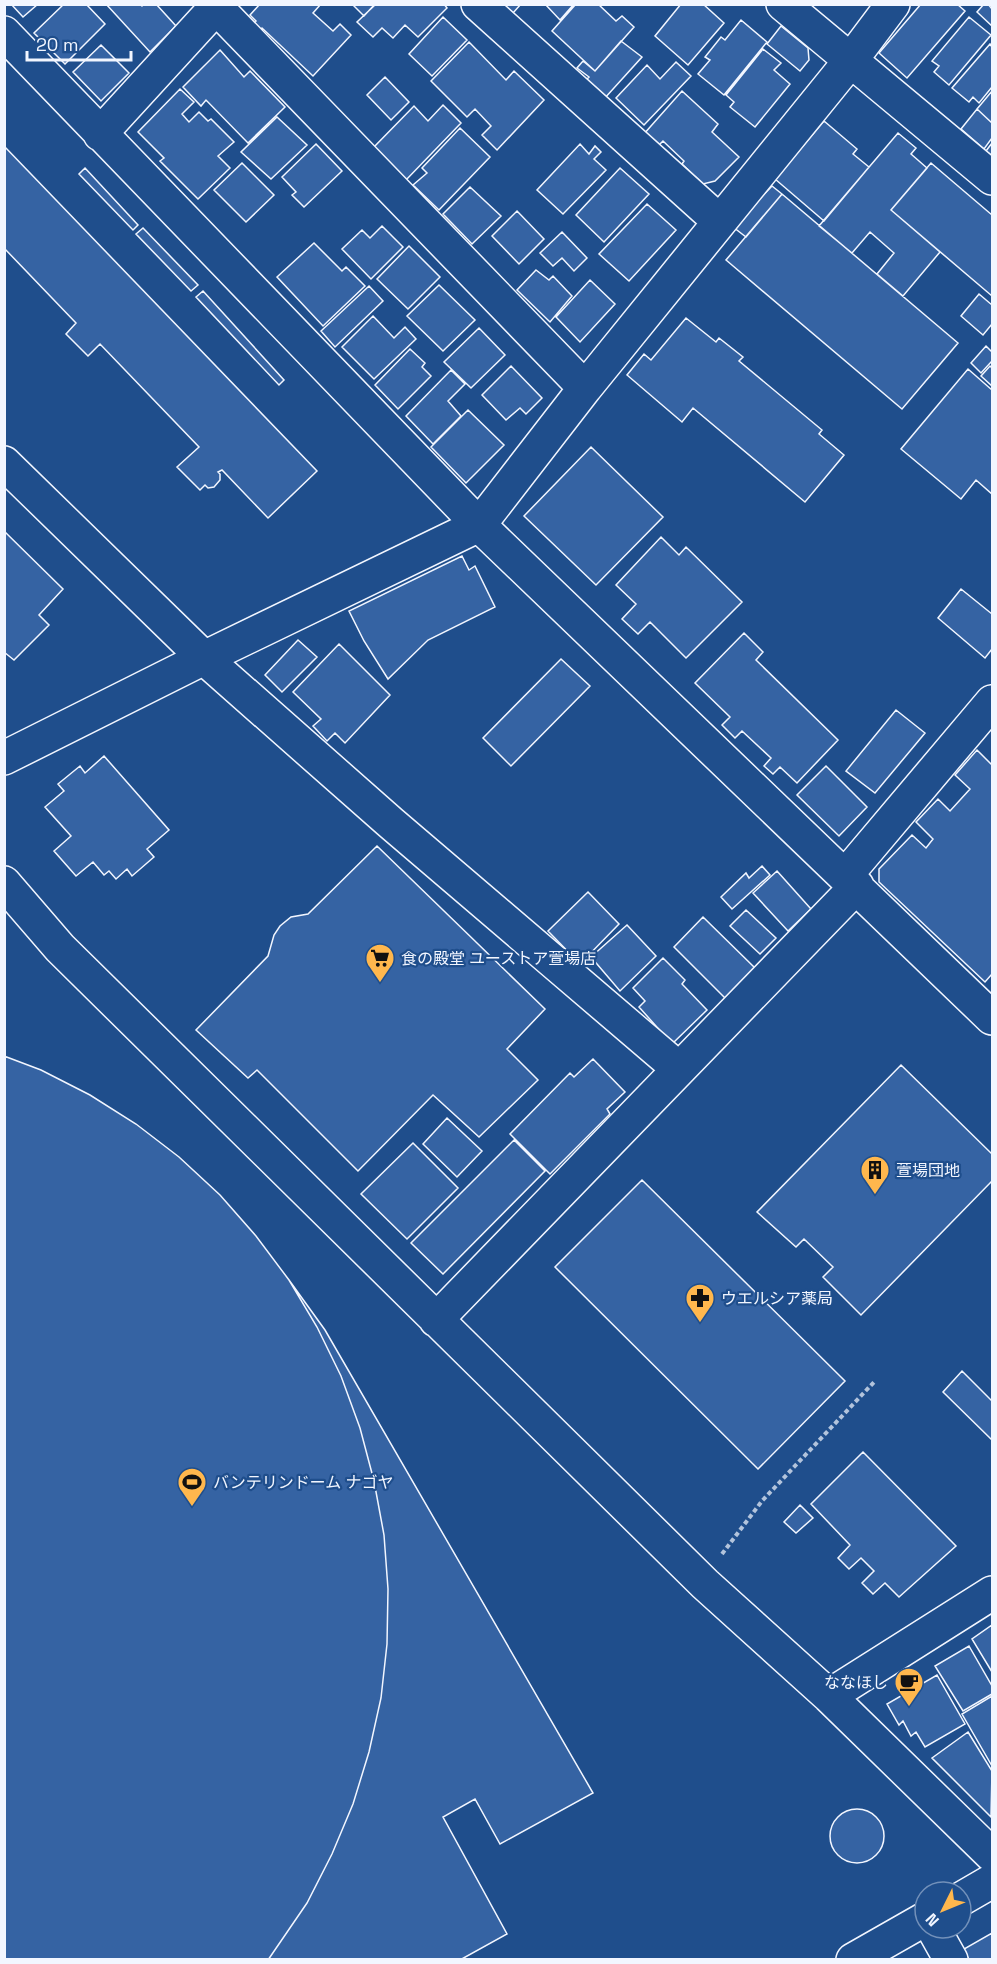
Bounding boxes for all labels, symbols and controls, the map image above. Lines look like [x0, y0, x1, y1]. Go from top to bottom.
scale bar [27, 24, 130, 62]
text: 20 m [36, 33, 79, 56]
supermarket icon: 食の殿堂 ユーストア萱場店 [364, 942, 396, 984]
place label: 食の殿堂 ユーストア萱場店 [401, 948, 596, 969]
building icon: 萱場団地 [859, 1154, 891, 1196]
place label: 萱場団地 [896, 1160, 960, 1181]
pharmacy icon: ウエルシア薬局 [684, 1282, 716, 1324]
place label: ウエルシア薬局 [721, 1288, 833, 1309]
sports icon: バンテリンドーム ナゴヤ [176, 1466, 208, 1508]
place label: バンテリンドーム ナゴヤ [213, 1472, 393, 1493]
cafe icon: ななほし [893, 1666, 925, 1708]
place label: ななほし [824, 1672, 888, 1693]
north arrow [913, 1880, 973, 1940]
text: N [921, 1909, 944, 1931]

